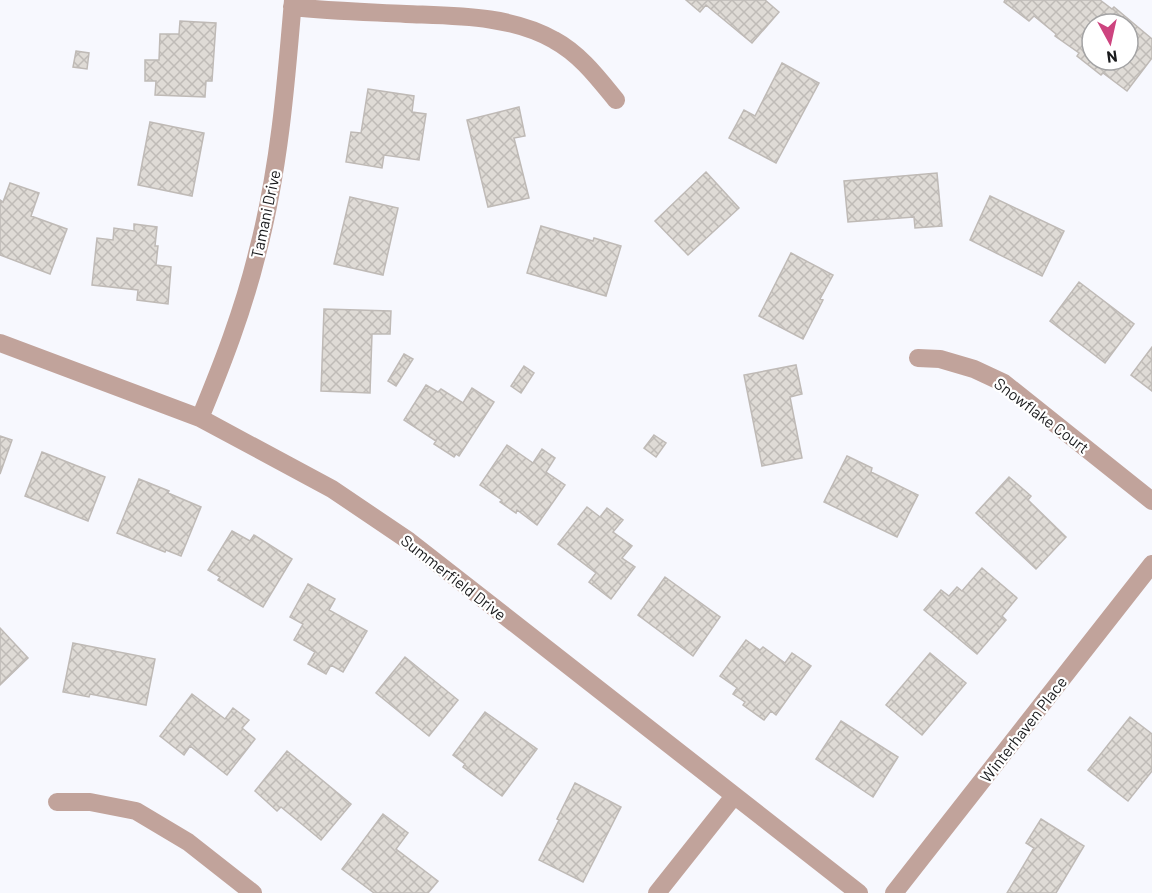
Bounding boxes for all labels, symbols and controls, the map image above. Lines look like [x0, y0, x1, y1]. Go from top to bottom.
north arrow [1080, 12, 1140, 72]
text: N [1106, 47, 1119, 67]
street label: Tamani Drive [246, 168, 284, 260]
street label: Snowflake Court [991, 373, 1093, 457]
street label: Summerfield Drive [398, 530, 510, 624]
street label: Winterhaven Place [976, 672, 1070, 786]

